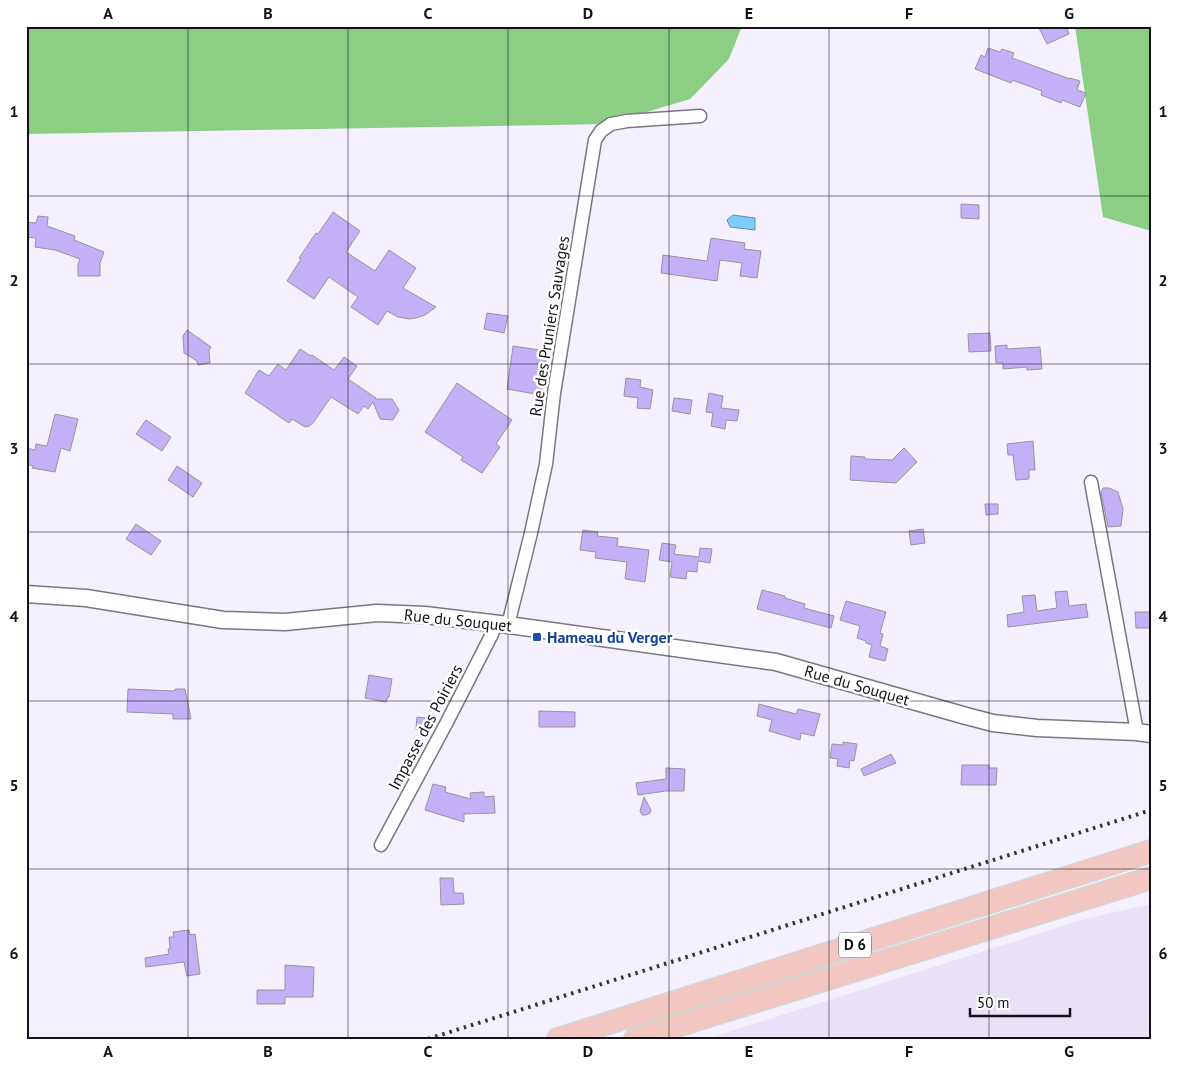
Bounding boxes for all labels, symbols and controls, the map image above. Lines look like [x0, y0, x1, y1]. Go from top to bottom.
text: A [103, 3, 113, 23]
text: B [263, 3, 273, 23]
text: C [424, 3, 433, 23]
text: D [583, 3, 593, 23]
text: E [745, 3, 753, 23]
text: F [905, 3, 913, 23]
text: G [1064, 3, 1074, 23]
text: 1 [9, 101, 19, 121]
text: 1 [1158, 101, 1168, 121]
street label: Rue des Pruniers Sauvages [525, 234, 573, 418]
text: 2 [9, 270, 19, 290]
text: 2 [1158, 270, 1168, 290]
text: 3 [9, 438, 19, 458]
text: 3 [1158, 438, 1168, 458]
street label: Rue du Souquet [403, 604, 513, 636]
text: 4 [9, 606, 19, 626]
text: 4 [1158, 606, 1168, 626]
place label: Hameau du Verger [547, 627, 673, 647]
marker: Hameau du Verger [531, 631, 543, 643]
street label: Rue du Souquet [802, 660, 912, 710]
street label: Impasse des Poiriers [384, 661, 467, 793]
text: 5 [9, 775, 19, 795]
text: 5 [1158, 775, 1168, 795]
road number: D 6 [839, 932, 871, 958]
text: 6 [9, 943, 19, 963]
text: 6 [1158, 943, 1168, 963]
scale bar [970, 985, 1070, 1017]
text: 50 m [977, 993, 1010, 1012]
text: A [103, 1041, 113, 1061]
text: B [263, 1041, 273, 1061]
text: C [424, 1041, 433, 1061]
text: D [583, 1041, 593, 1061]
text: E [745, 1041, 753, 1061]
text: F [905, 1041, 913, 1061]
text: G [1064, 1041, 1074, 1061]

